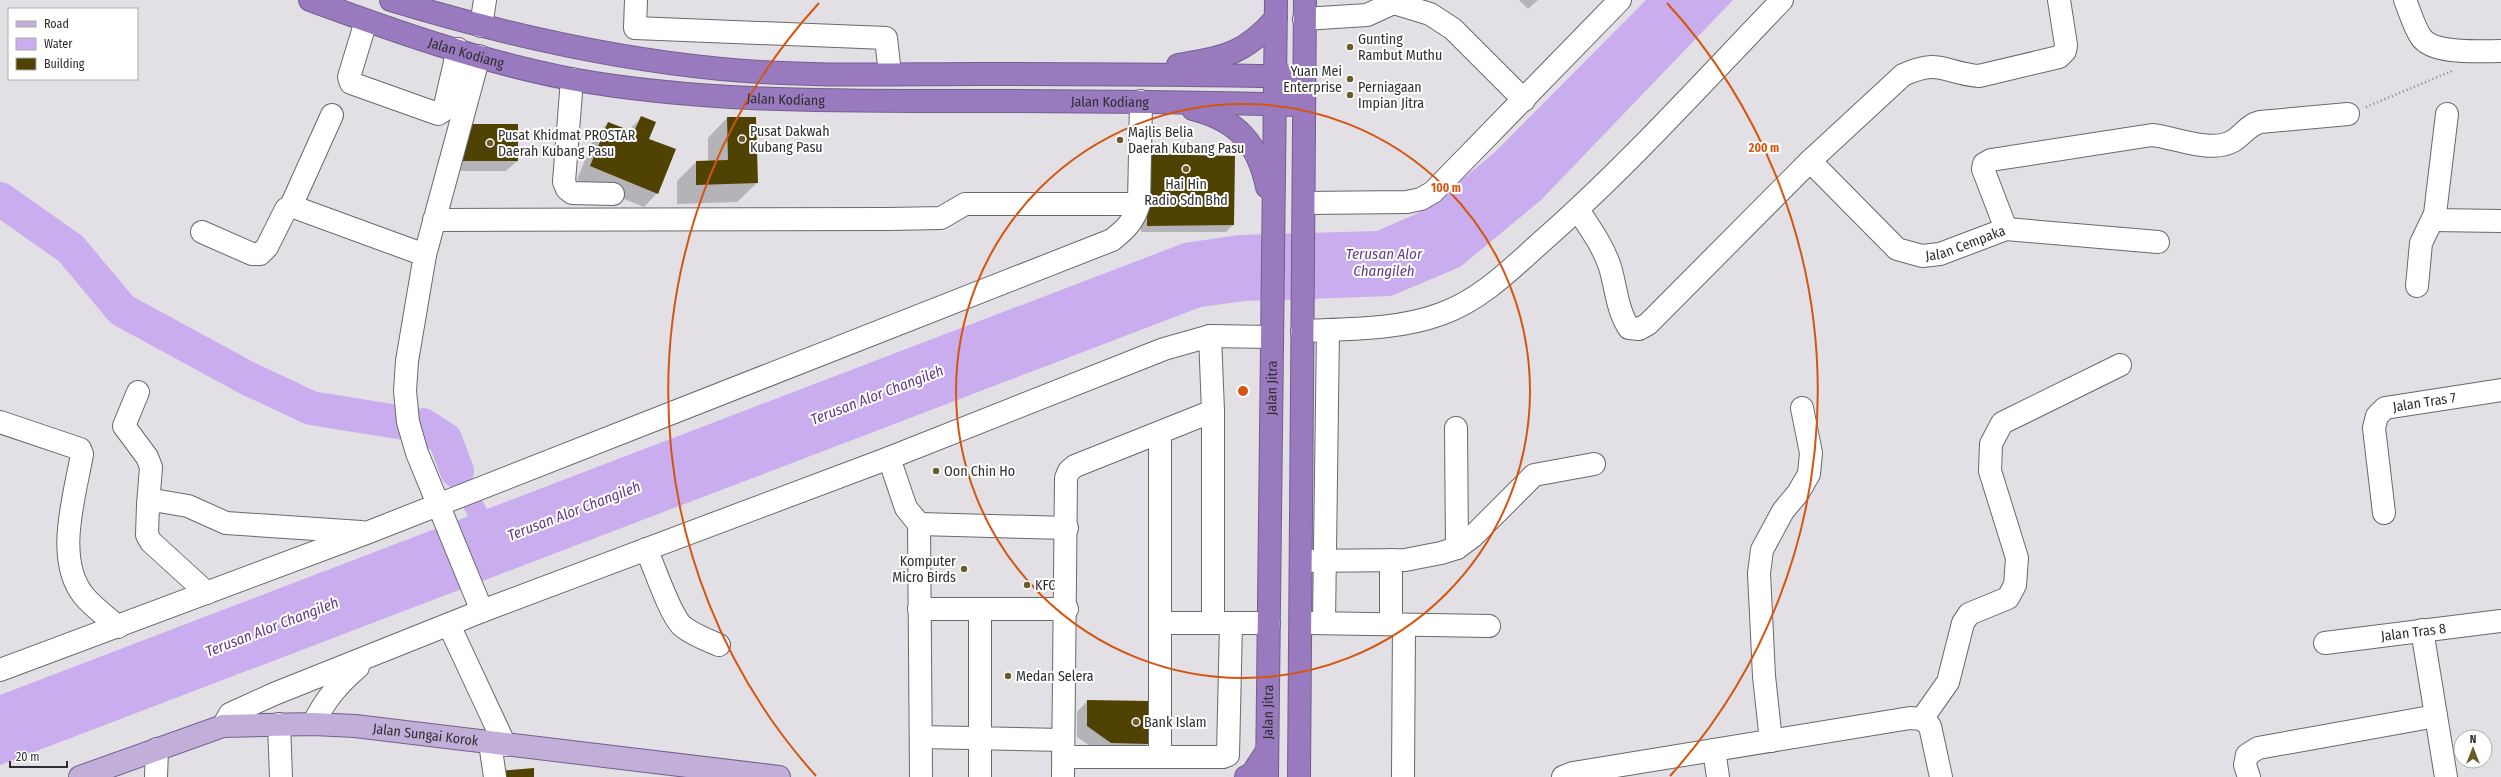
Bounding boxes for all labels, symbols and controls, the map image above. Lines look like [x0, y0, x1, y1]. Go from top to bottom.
legend [8, 8, 138, 80]
text: Road [44, 17, 69, 31]
place label: Gunting Rambut Muthu [1358, 31, 1442, 64]
street label: Jalan Kodiang [426, 34, 506, 72]
text: Water [44, 37, 73, 51]
marker: Gunting Rambut Muthu [1345, 42, 1355, 52]
text: Building [44, 57, 85, 71]
place label: Yuan Mei Enterprise [1283, 63, 1342, 96]
marker: Yuan Mei Enterprise [1345, 74, 1355, 84]
place label: Perniagaan Impian Jitra [1358, 79, 1424, 112]
street label: Jalan Kodiang [746, 90, 826, 109]
marker: Perniagaan Impian Jitra [1345, 90, 1355, 100]
street label: Jalan Kodiang [1071, 93, 1149, 111]
place label: Pusat Dakwah Kubang Pasu [750, 123, 830, 156]
place label: Majlis Belia Daerah Kubang Pasu [1128, 124, 1244, 157]
place label: Pusat Khidmat PROSTAR Daerah Kubang Pasu [498, 127, 636, 160]
marker: Pusat Dakwah Kubang Pasu [737, 134, 747, 144]
marker: Majlis Belia Daerah Kubang Pasu [1115, 135, 1125, 145]
marker: Pusat Khidmat PROSTAR Daerah Kubang Pasu [485, 138, 495, 148]
text: 200 m [1748, 141, 1779, 155]
marker: Hai Hin Radio Sdn Bhd [1181, 164, 1191, 174]
place label: Hai Hin Radio Sdn Bhd [1144, 176, 1228, 209]
text: 100 m [1431, 181, 1461, 195]
street label: Jalan Cempaka [1925, 222, 2008, 265]
water label: Terusan Alor Changileh [1346, 245, 1423, 280]
street label: Jalan Jitra [1263, 360, 1281, 416]
water label: Terusan Alor Changileh [808, 361, 946, 429]
centre of rings [1236, 384, 1250, 398]
street label: Jalan Tras 7 [2391, 389, 2458, 416]
place label: Oon Chin Ho [944, 463, 1015, 480]
marker: Oon Chin Ho [931, 466, 941, 476]
water label: Terusan Alor Changileh [505, 477, 643, 545]
place label: Komputer Micro Birds [892, 553, 956, 586]
marker: Komputer Micro Birds [959, 564, 969, 574]
place label: KFC [1035, 577, 1055, 594]
marker: KFC [1022, 580, 1032, 590]
water label: Terusan Alor Changileh [203, 593, 341, 661]
street label: Jalan Tras 8 [2380, 620, 2447, 645]
place label: Medan Selera [1016, 668, 1094, 685]
marker: Medan Selera [1003, 671, 1013, 681]
street label: Jalan Jitra [1259, 684, 1277, 740]
place label: Bank Islam [1144, 714, 1207, 731]
marker: Bank Islam [1131, 717, 1141, 727]
street label: Jalan Sungai Korok [372, 720, 480, 750]
north arrow [2453, 729, 2493, 769]
text: N [2470, 733, 2476, 746]
scale bar [10, 743, 67, 769]
text: 20 m [16, 750, 40, 764]

